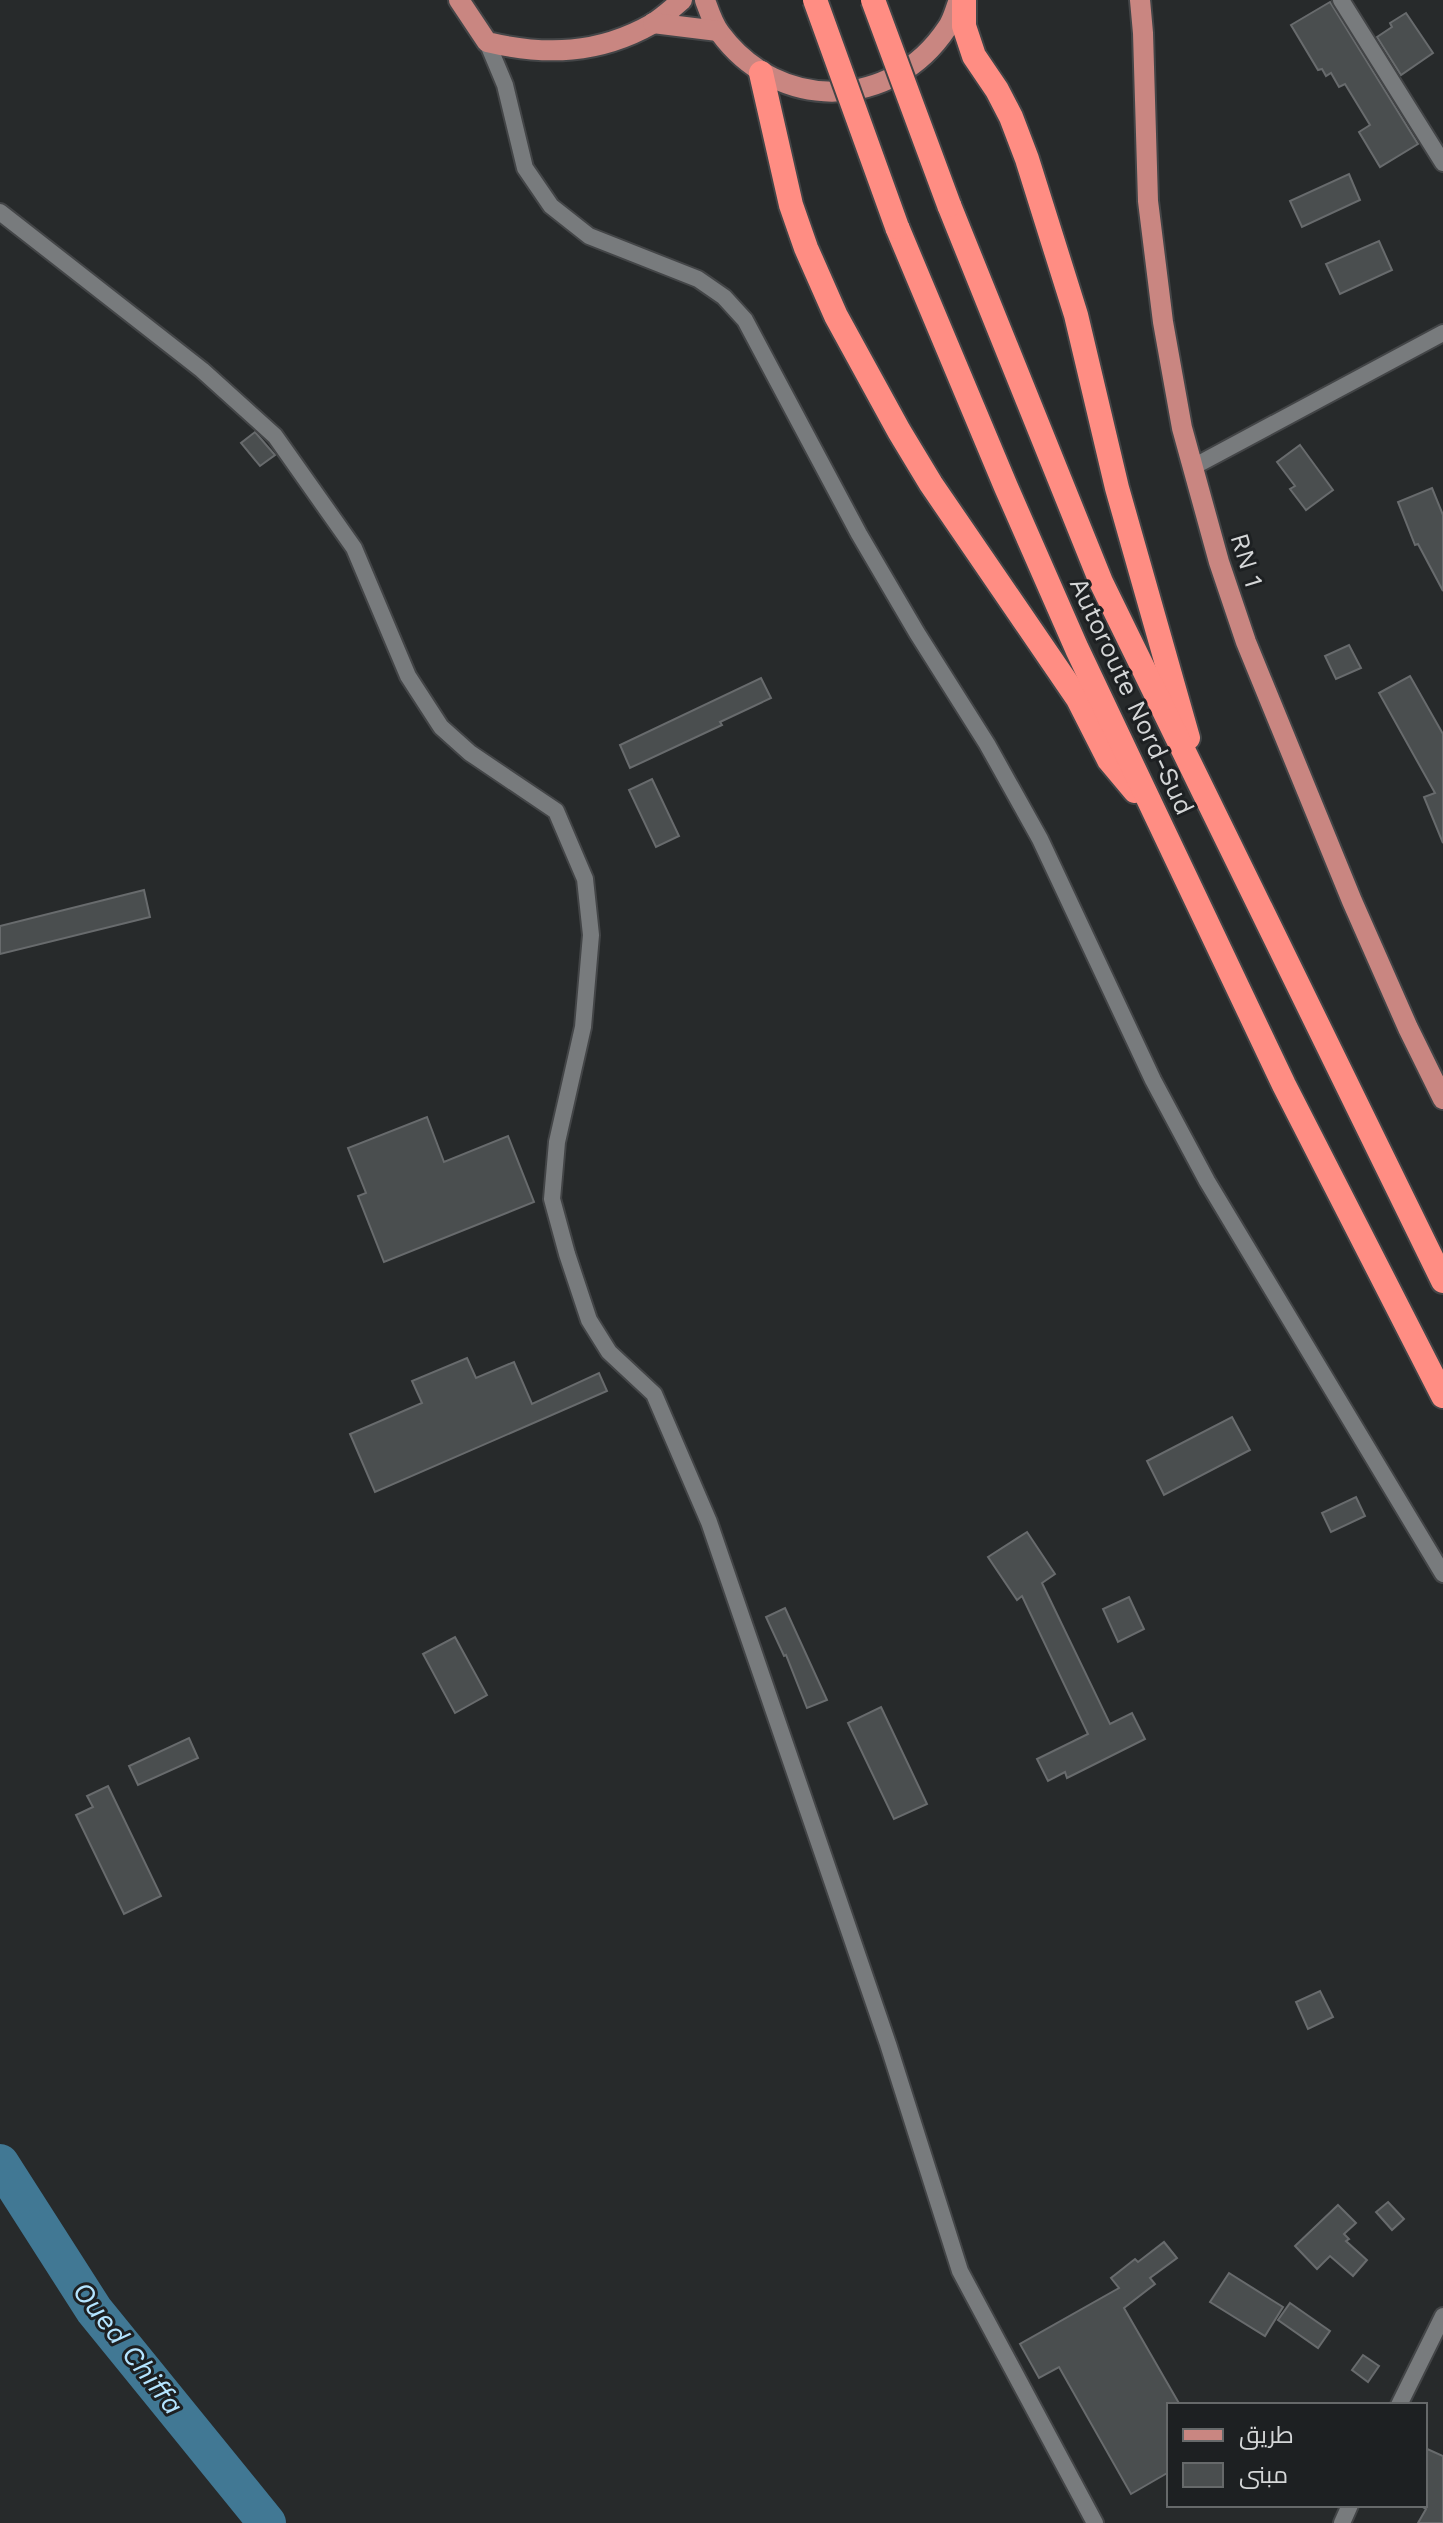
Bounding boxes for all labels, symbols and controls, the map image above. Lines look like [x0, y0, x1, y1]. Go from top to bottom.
street label: RN 1 [1225, 529, 1269, 591]
street label: Autoroute Nord-Sud [1064, 572, 1200, 820]
water label: Oued Chiffa [66, 2275, 190, 2421]
legend [1167, 2403, 1427, 2507]
text: طريق [1239, 2421, 1294, 2450]
text: مبنى [1239, 2461, 1288, 2489]

